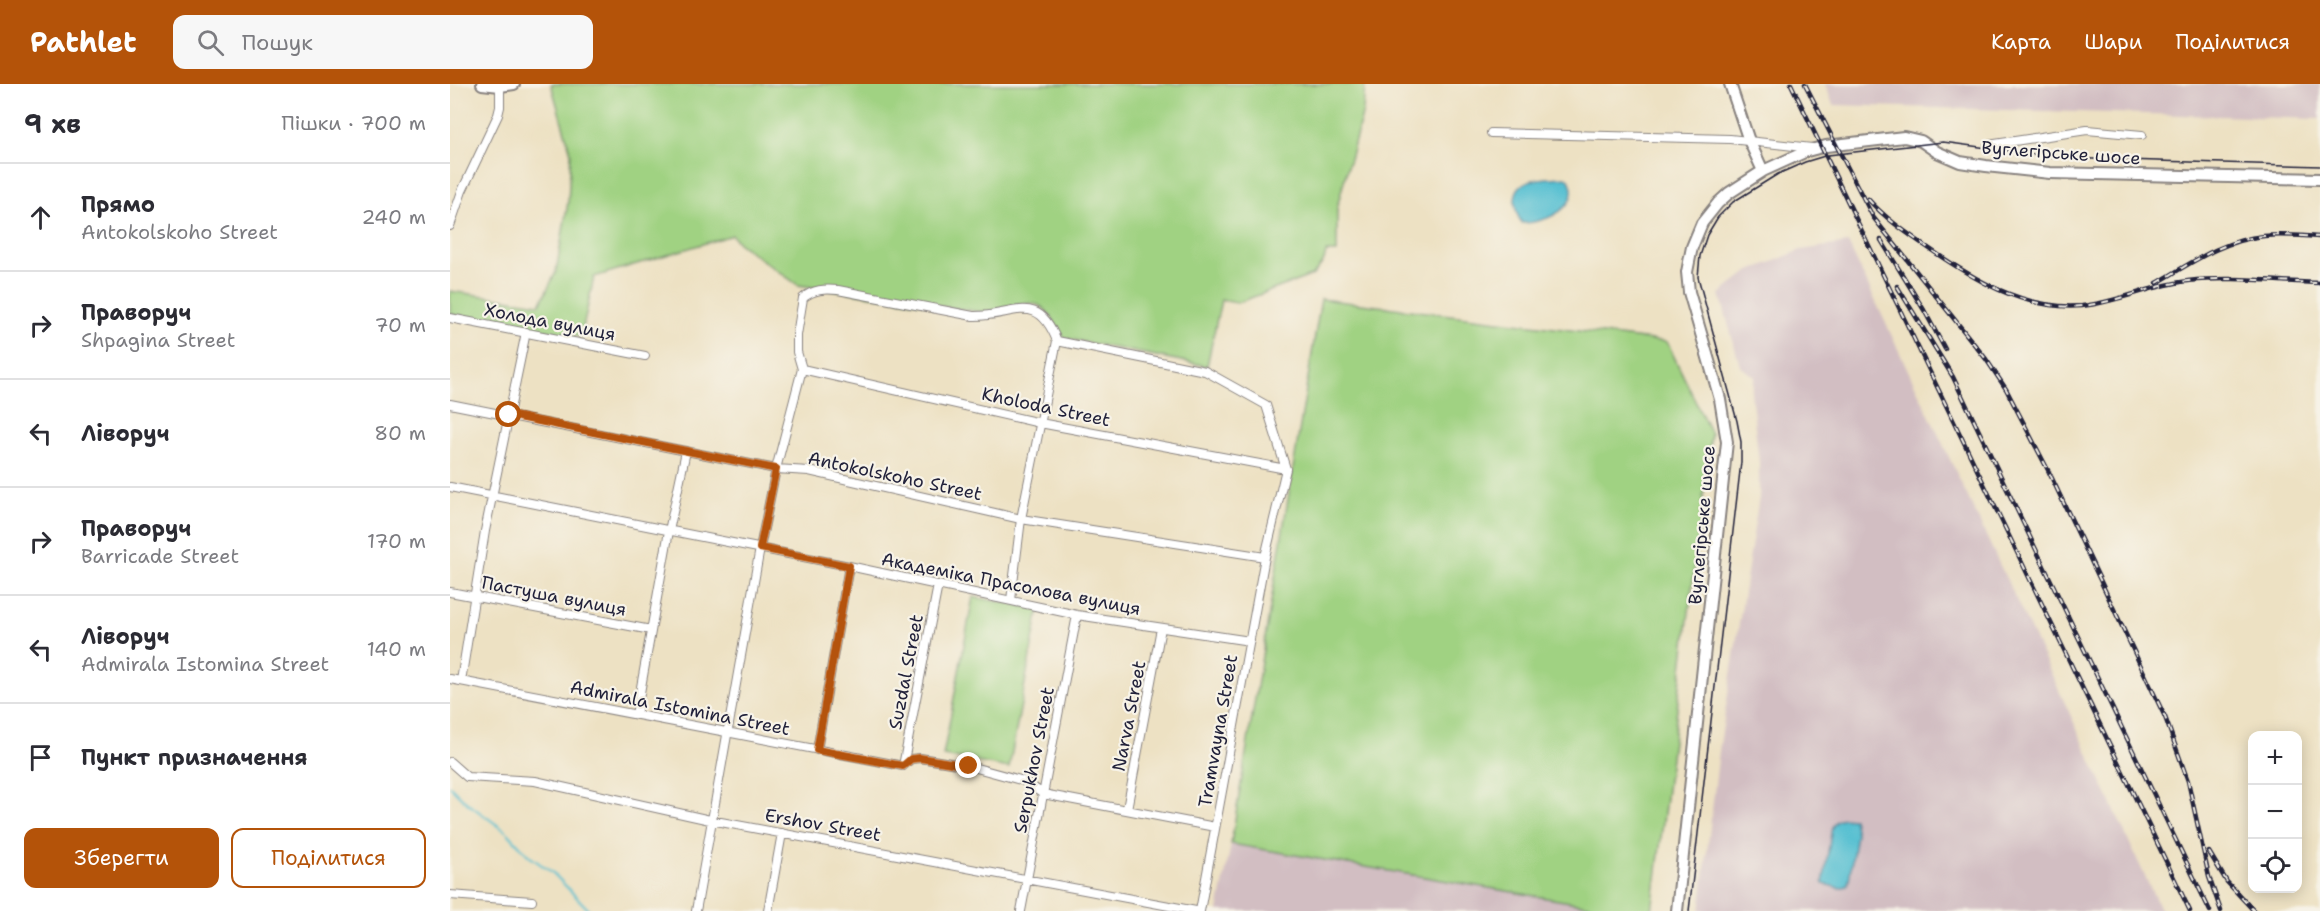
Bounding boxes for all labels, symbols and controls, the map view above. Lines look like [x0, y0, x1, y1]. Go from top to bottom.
search box [173, 15, 593, 69]
text: Pathlet [30, 23, 137, 61]
icon: search [194, 26, 227, 59]
text: Пошук [242, 28, 313, 57]
text: Карта [1991, 28, 2051, 56]
text: Шари [2084, 28, 2142, 56]
text: Поділитися [2175, 28, 2290, 56]
text: 9 хв [24, 106, 81, 141]
text: Пішки · 700 m [282, 110, 426, 136]
street label: Вуглегірське шосе [1981, 135, 2141, 171]
text: Прямо [81, 190, 155, 219]
icon: ahead [24, 201, 57, 234]
text: 240 m [361, 204, 426, 230]
text: Antokolskoho Street [81, 219, 278, 245]
text: Праворуч [81, 298, 191, 327]
street label: Холода вулиця [482, 298, 618, 346]
icon: right [24, 309, 57, 342]
text: 70 m [374, 312, 426, 338]
text: Shpagina Street [81, 327, 235, 353]
street label: Kholoda Street [980, 382, 1113, 432]
route start [495, 401, 521, 427]
icon: left [24, 417, 57, 450]
text: Ліворуч [81, 419, 169, 448]
text: 80 m [374, 420, 426, 446]
street label: Вуглегірське шосе [1683, 445, 1721, 605]
street label: Antokolskoho Street [806, 446, 984, 506]
text: Праворуч [81, 514, 191, 543]
icon: right [24, 525, 57, 558]
text: 170 m [367, 528, 426, 554]
text: Barricade Street [81, 543, 239, 569]
street label: Академіка Прасолова вулиця [879, 547, 1143, 621]
street label: Пастуша вулиця [480, 570, 628, 622]
street label: Suzdal Street [883, 612, 929, 732]
text: Ліворуч [81, 622, 169, 651]
icon: left [24, 633, 57, 666]
text: 140 m [367, 636, 426, 662]
text: Admirala Istomina Street [81, 651, 329, 677]
street label: Tramvayna Street [1193, 653, 1243, 809]
street label: Narva Street [1106, 658, 1152, 773]
street label: Admirala Istomina Street [568, 675, 792, 741]
street label: Serpukhov Street [1008, 685, 1060, 835]
map controls [2248, 731, 2302, 893]
button: + [2248, 731, 2302, 785]
icon: arrive [24, 741, 57, 774]
text: Пункт призначення [81, 743, 308, 772]
route end [955, 752, 981, 778]
button: − [2248, 785, 2302, 839]
street label: Ershov Street [763, 803, 883, 847]
button: Зберегти [24, 828, 219, 888]
button: Поділитися [231, 828, 426, 888]
button: locate [2248, 839, 2302, 893]

